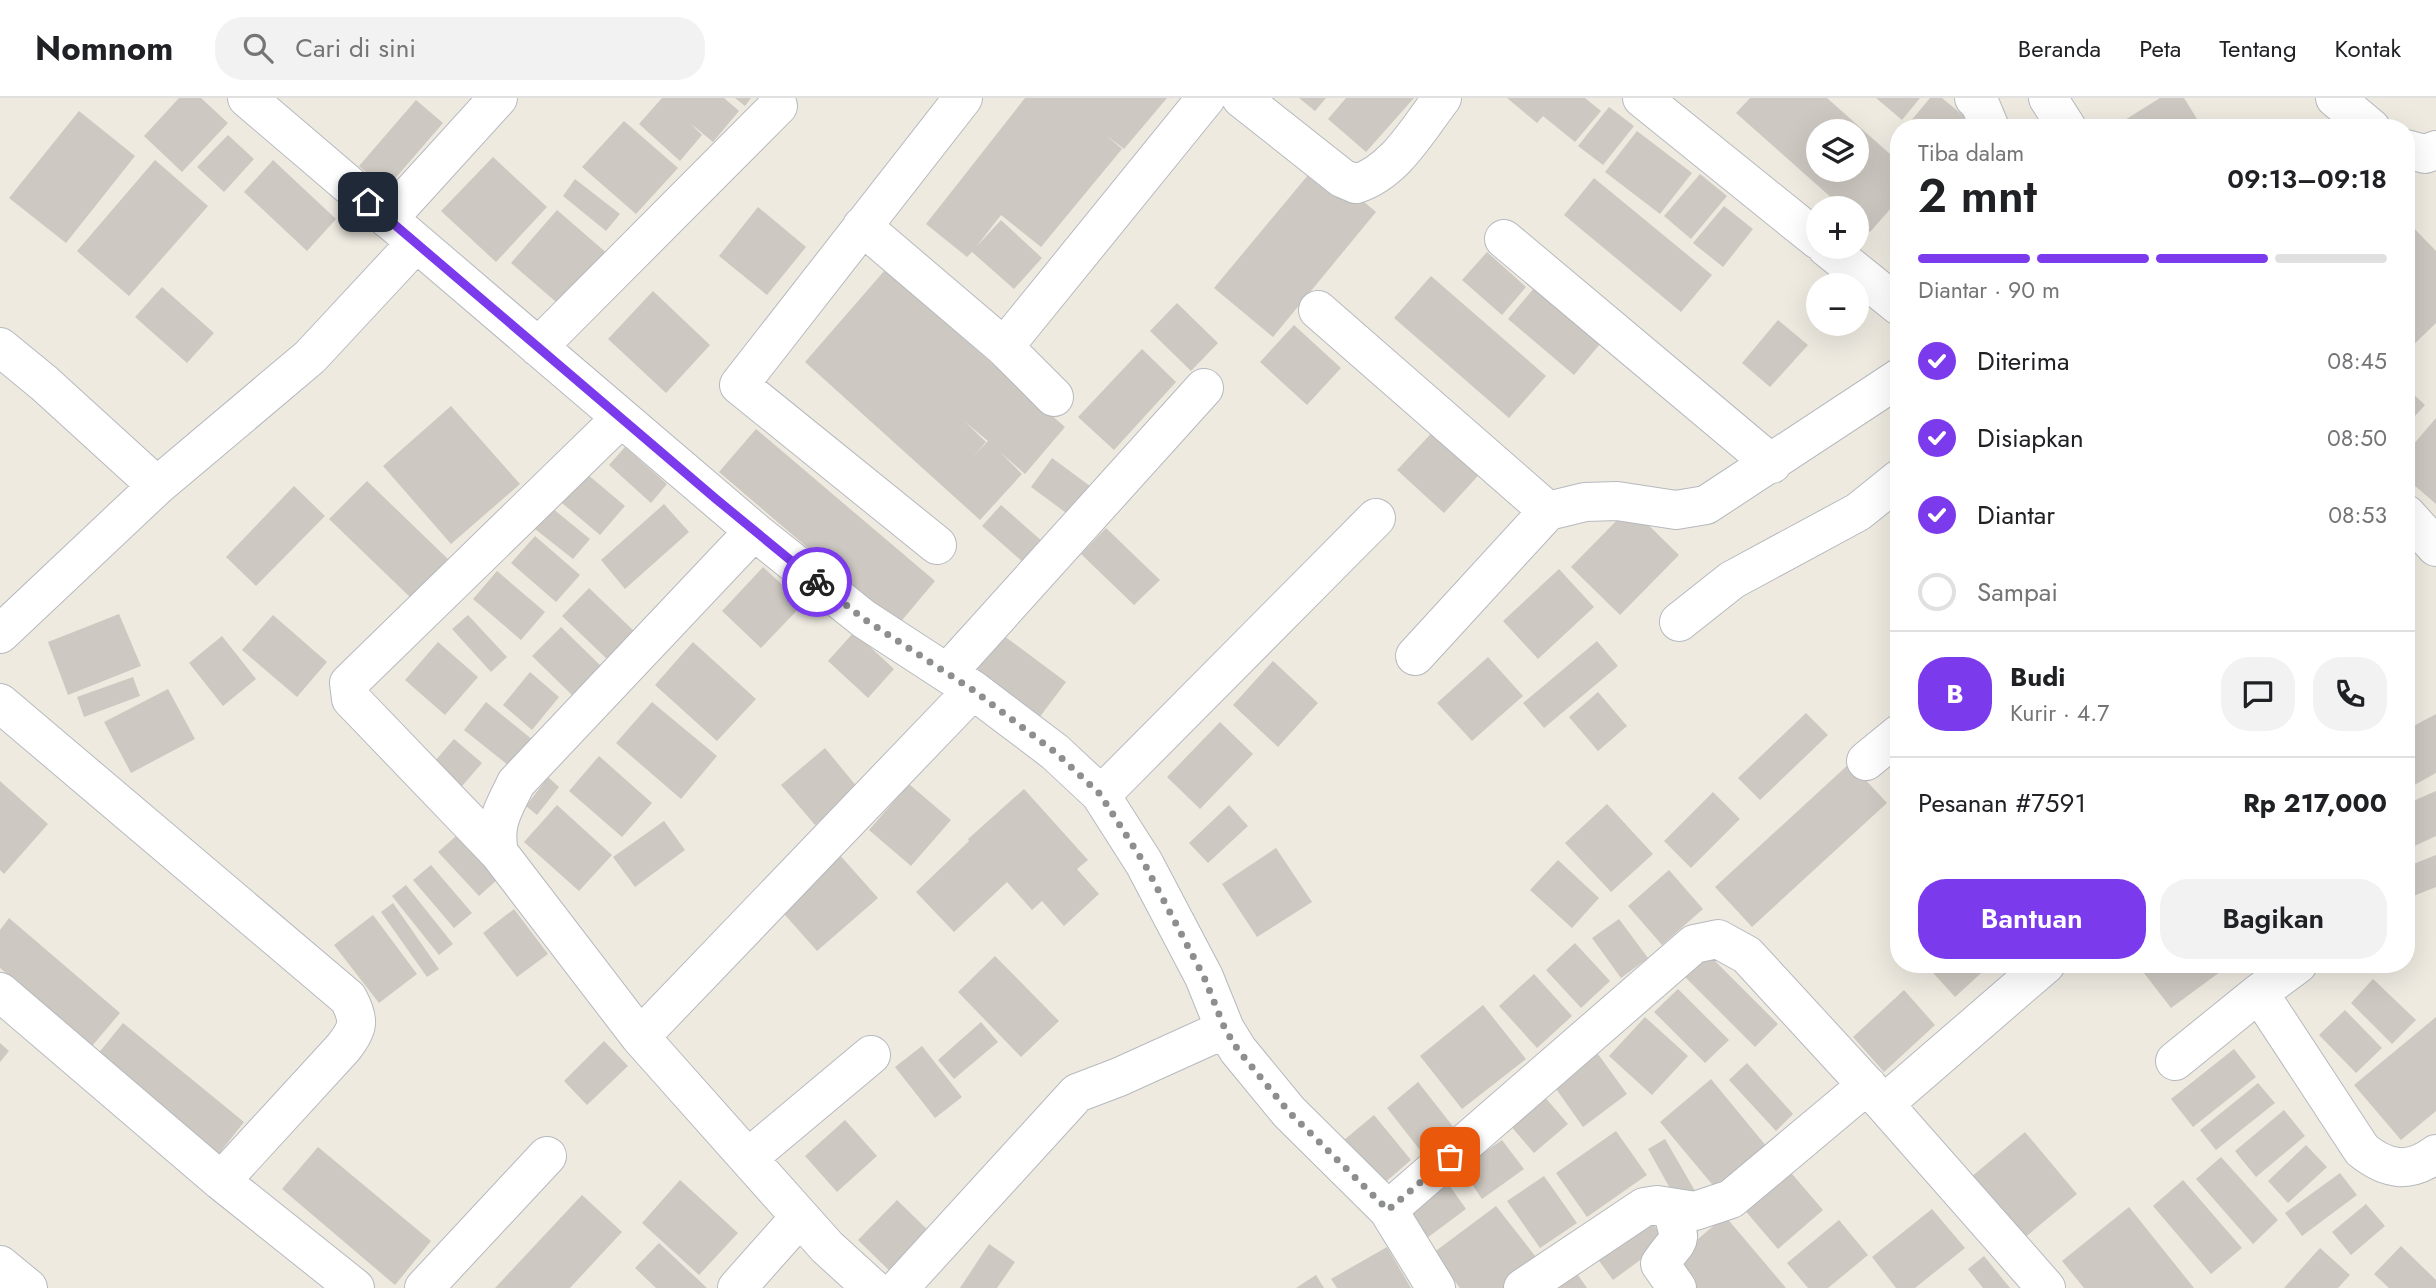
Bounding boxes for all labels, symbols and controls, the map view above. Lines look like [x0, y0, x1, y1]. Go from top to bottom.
search box [215, 17, 705, 80]
text: Nomnom [35, 25, 173, 72]
icon: search [239, 29, 277, 67]
text: Cari di sini [295, 29, 416, 67]
text: Beranda [2018, 31, 2101, 66]
text: Peta [2139, 31, 2181, 66]
text: Tentang [2219, 31, 2297, 66]
text: Kontak [2335, 31, 2401, 66]
map controls [1806, 119, 1869, 336]
button: layers [1806, 119, 1869, 182]
text: Tiba dalam [1918, 136, 2024, 170]
text: 09:13–09:18 [2227, 160, 2387, 198]
text: 2 mnt [1918, 163, 2037, 229]
pin [338, 172, 398, 232]
icon: home [349, 183, 387, 221]
button: + [1806, 196, 1869, 259]
button: − [1806, 273, 1869, 336]
text: Diantar · 90 m [1918, 273, 2060, 307]
icon: check [1918, 342, 1956, 380]
text: Diterima [1977, 342, 2070, 380]
text: 08:45 [2327, 344, 2387, 378]
icon: check [1918, 419, 1956, 457]
text: Disiapkan [1977, 419, 2084, 457]
text: 08:50 [2327, 421, 2387, 455]
icon: check [1918, 496, 1956, 534]
text: Diantar [1977, 496, 2055, 534]
text: 08:53 [2328, 498, 2387, 532]
courier [782, 547, 852, 617]
icon: bike [798, 563, 836, 601]
text: Sampai [1977, 573, 2058, 611]
button: chat [2221, 657, 2295, 731]
button: phone [2313, 657, 2387, 731]
text: Budi [2010, 658, 2065, 696]
text: B [1946, 675, 1964, 713]
text: Kurir · 4.7 [2010, 696, 2109, 730]
text: Pesanan #7591 [1918, 784, 2086, 822]
text: Rp 217,000 [2243, 784, 2387, 822]
button: Bantuan [1918, 879, 2146, 959]
button: Bagikan [2160, 879, 2387, 959]
pin [1420, 1127, 1480, 1187]
icon: bag [1431, 1138, 1469, 1176]

